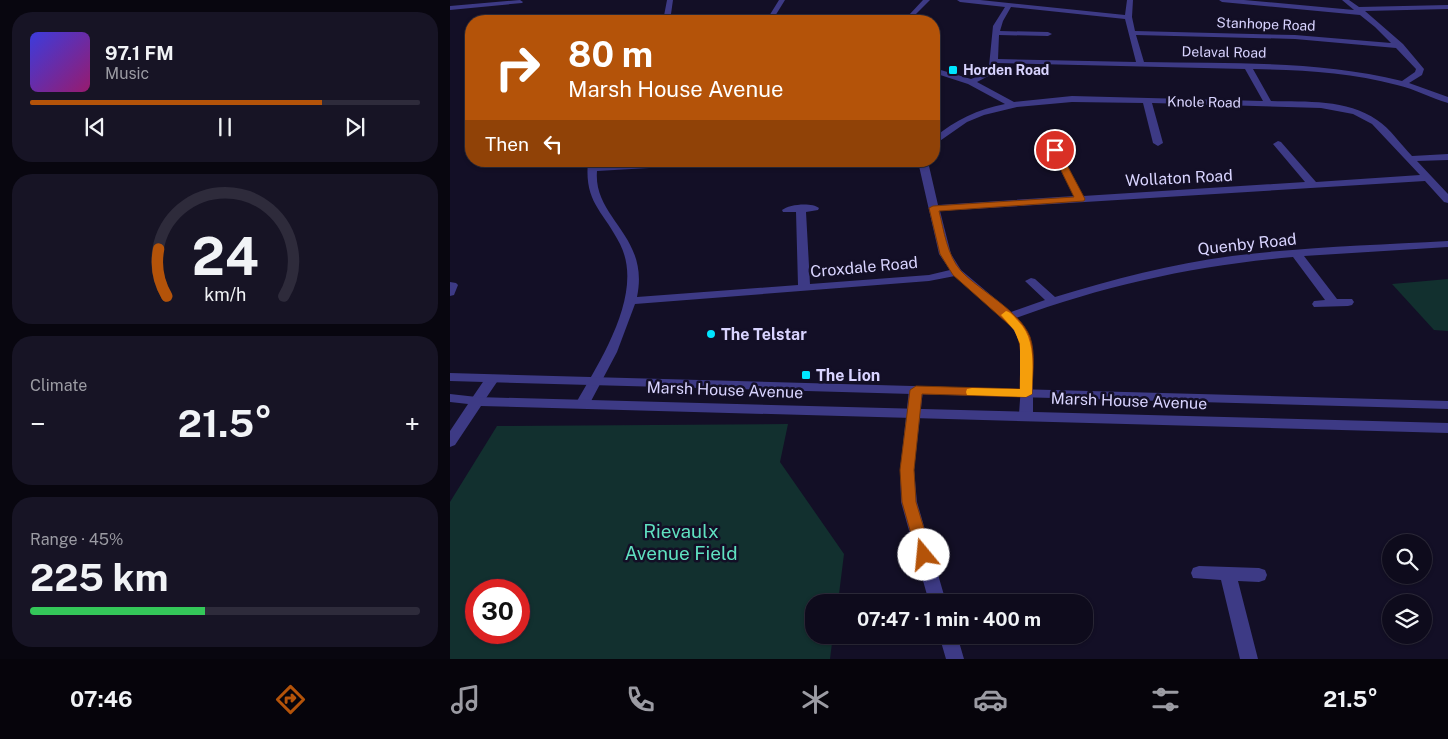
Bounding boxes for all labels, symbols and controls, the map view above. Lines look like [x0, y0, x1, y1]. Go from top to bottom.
street label: Stanhope Road [1216, 14, 1316, 34]
text: 80 m [568, 34, 653, 75]
icon: right [485, 35, 550, 100]
text: 97.1 FM [105, 42, 174, 64]
street label: Delaval Road [1181, 43, 1267, 61]
place label: Horden Road [963, 62, 1049, 78]
text: Music [105, 64, 149, 83]
marker: Horden Road [947, 64, 959, 76]
text: Marsh House Avenue [568, 76, 784, 102]
street label: Knole Road [1167, 93, 1241, 111]
icon: previous [81, 113, 109, 141]
icon: pause [211, 113, 239, 141]
icon: next [341, 113, 369, 141]
pin [1034, 129, 1076, 171]
icon: left [539, 130, 567, 158]
text: Then [485, 133, 529, 155]
icon: arrive [1041, 136, 1069, 164]
street label: Wollaton Road [1125, 166, 1233, 190]
text: 24 [191, 226, 259, 287]
street label: Quenby Road [1197, 229, 1297, 259]
street label: Croxdale Road [809, 253, 919, 281]
text: km/h [204, 284, 246, 305]
place label: The Telstar [721, 325, 807, 344]
marker: The Telstar [705, 328, 717, 340]
place label: The Lion [816, 366, 880, 385]
marker: The Lion [800, 369, 812, 381]
text: Climate [30, 376, 87, 395]
street label: Marsh House Avenue [646, 378, 804, 402]
street label: Marsh House Avenue [1050, 389, 1208, 413]
text: 21.5° [178, 401, 272, 446]
text: − [30, 407, 46, 440]
text: + [404, 407, 420, 440]
park label: Rievaulx Avenue Field [624, 520, 738, 564]
position arrow [897, 528, 949, 580]
text: Range · 45% [30, 530, 123, 549]
map controls [1382, 534, 1432, 644]
button: search [1382, 534, 1432, 584]
text: 225 km [30, 555, 169, 600]
speed limit sign: 30 [465, 579, 530, 644]
button: layers [1382, 594, 1432, 644]
text: 07:47 · 1 min · 400 m [857, 608, 1041, 630]
icon: directions [273, 682, 308, 717]
icon: music [448, 682, 483, 717]
icon: phone [623, 682, 658, 717]
icon: climate [798, 682, 833, 717]
icon: car [973, 682, 1008, 717]
icon: filters [1148, 682, 1183, 717]
text: 07:46 [70, 686, 132, 712]
text: 21.5° [1323, 686, 1378, 712]

